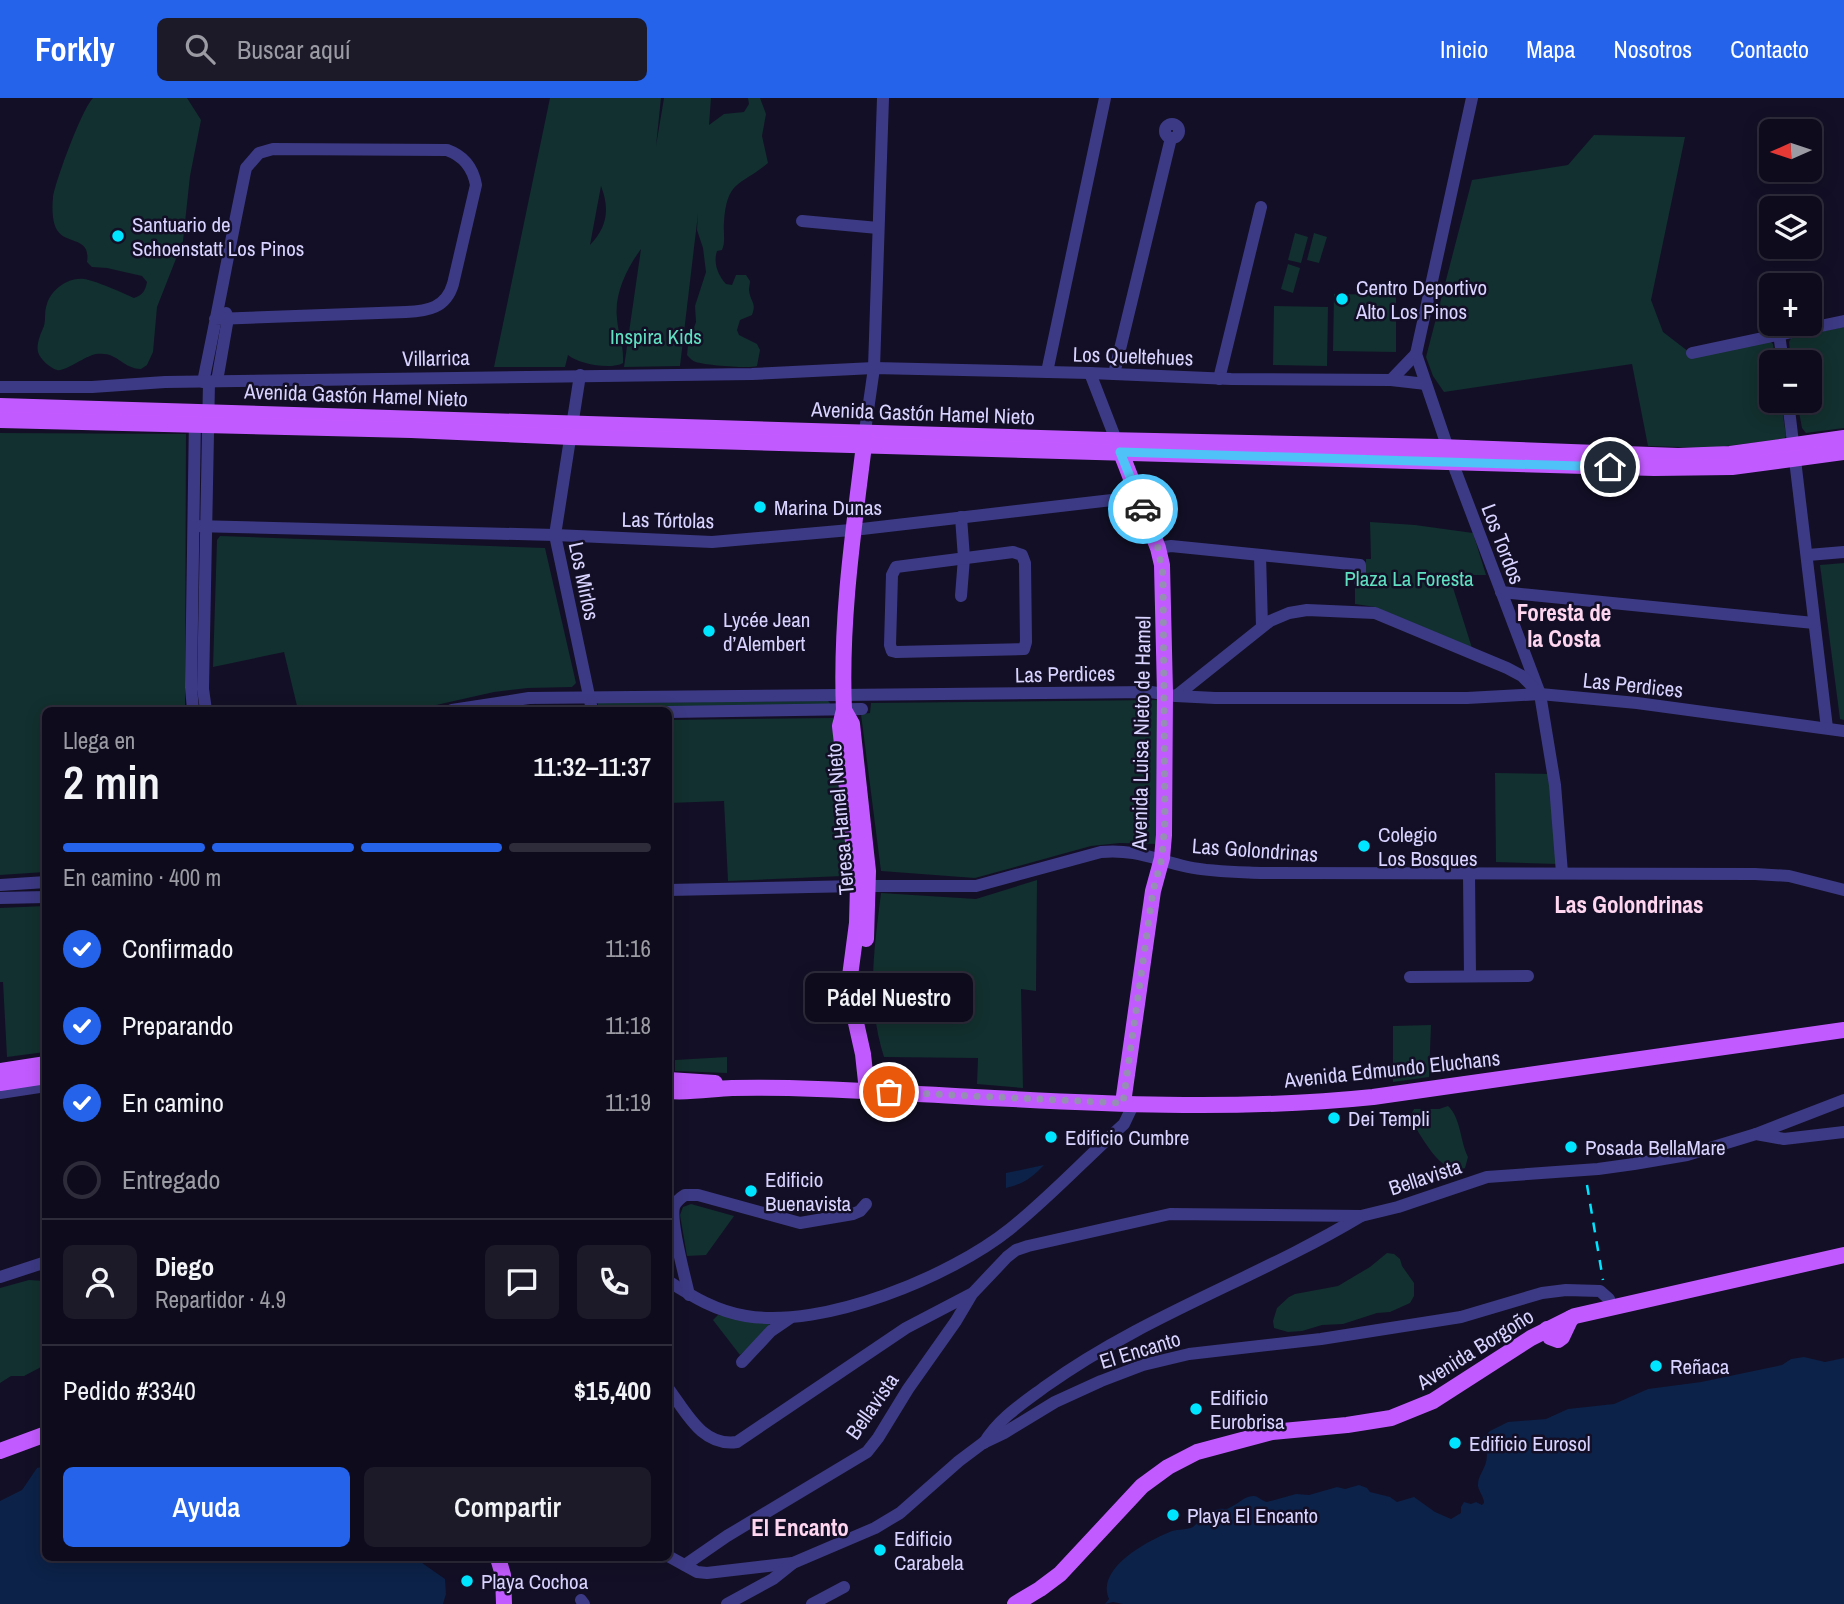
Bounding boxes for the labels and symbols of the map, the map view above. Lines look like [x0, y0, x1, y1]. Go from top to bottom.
north arrow [1759, 119, 1822, 182]
place label: Santuario de Schoenstatt Los Pinos [132, 210, 304, 263]
marker: Santuario de Schoenstatt Los Pinos [110, 228, 126, 244]
place label: Centro Deportivo Alto Los Pinos [1355, 273, 1487, 326]
marker: Centro Deportivo Alto Los Pinos [1334, 291, 1350, 307]
park label: Inspira Kids [610, 322, 702, 351]
street label: Los Queltehues [1072, 339, 1194, 373]
street label: Villarrica [402, 343, 470, 373]
street label: Avenida Gastón Hamel Nieto [243, 377, 468, 413]
street label: Avenida Gastón Hamel Nieto [810, 395, 1035, 431]
pin [1580, 437, 1640, 497]
courier [1108, 474, 1178, 544]
place label: Marina Dunas [774, 493, 882, 522]
marker: Marina Dunas [752, 499, 768, 515]
street label: Los Tordos [1474, 500, 1532, 588]
street label: Las Tórtolas [621, 505, 715, 535]
street label: Los Mirlos [562, 539, 606, 623]
park label: Plaza La Foresta [1344, 564, 1474, 593]
district label: Foresta de la Costa [1517, 597, 1611, 654]
place label: Lycée Jean d’Alembert [723, 605, 810, 658]
street label: Avenida Luisa Nieto de Hamel [1124, 616, 1158, 851]
marker: Lycée Jean d’Alembert [701, 623, 717, 639]
street label: Las Perdices [1014, 659, 1116, 689]
street label: Las Perdices [1582, 665, 1684, 705]
street label: Teresa Hamel Nieto [819, 742, 861, 896]
place label: Colegio Los Bosques [1378, 820, 1478, 873]
street label: Las Golondrinas [1191, 831, 1319, 869]
marker: Colegio Los Bosques [1356, 838, 1372, 854]
district label: Las Golondrinas [1555, 889, 1703, 920]
callout: Pádel Nuestro [805, 973, 973, 1022]
street label: Avenida Edmundo Eluchans [1282, 1043, 1501, 1095]
pin [859, 1062, 919, 1122]
place label: Dei Templi [1348, 1104, 1430, 1133]
marker: Dei Templi [1326, 1110, 1342, 1126]
place label: Edificio Cumbre [1065, 1123, 1189, 1152]
marker: Edificio Cumbre [1043, 1129, 1059, 1145]
place label: Posada BellaMare [1585, 1133, 1726, 1162]
marker: Posada BellaMare [1563, 1139, 1579, 1155]
street label: Bellavista [1385, 1152, 1465, 1202]
place label: Edificio Buenavista [765, 1165, 852, 1218]
marker: Edificio Buenavista [743, 1183, 759, 1199]
street label: Avenida Borgoño [1410, 1302, 1539, 1397]
street label: El Encanto [1096, 1324, 1184, 1376]
place label: Reñaca [1670, 1352, 1730, 1381]
marker: Reñaca [1648, 1358, 1664, 1374]
street label: Bellavista [839, 1367, 906, 1445]
place label: Edificio Eurobrisa [1210, 1383, 1285, 1436]
marker: Edificio Eurobrisa [1188, 1401, 1204, 1417]
place label: Edificio Eurosol [1469, 1429, 1591, 1458]
marker: Edificio Eurosol [1447, 1435, 1463, 1451]
place label: Playa El Encanto [1187, 1501, 1318, 1530]
marker: Playa El Encanto [1165, 1507, 1181, 1523]
district label: El Encanto [751, 1512, 849, 1543]
place label: Edificio Carabela [894, 1524, 964, 1577]
marker: Edificio Carabela [872, 1542, 888, 1558]
place label: Playa Cochoa [481, 1567, 589, 1596]
marker: Playa Cochoa [459, 1573, 475, 1589]

